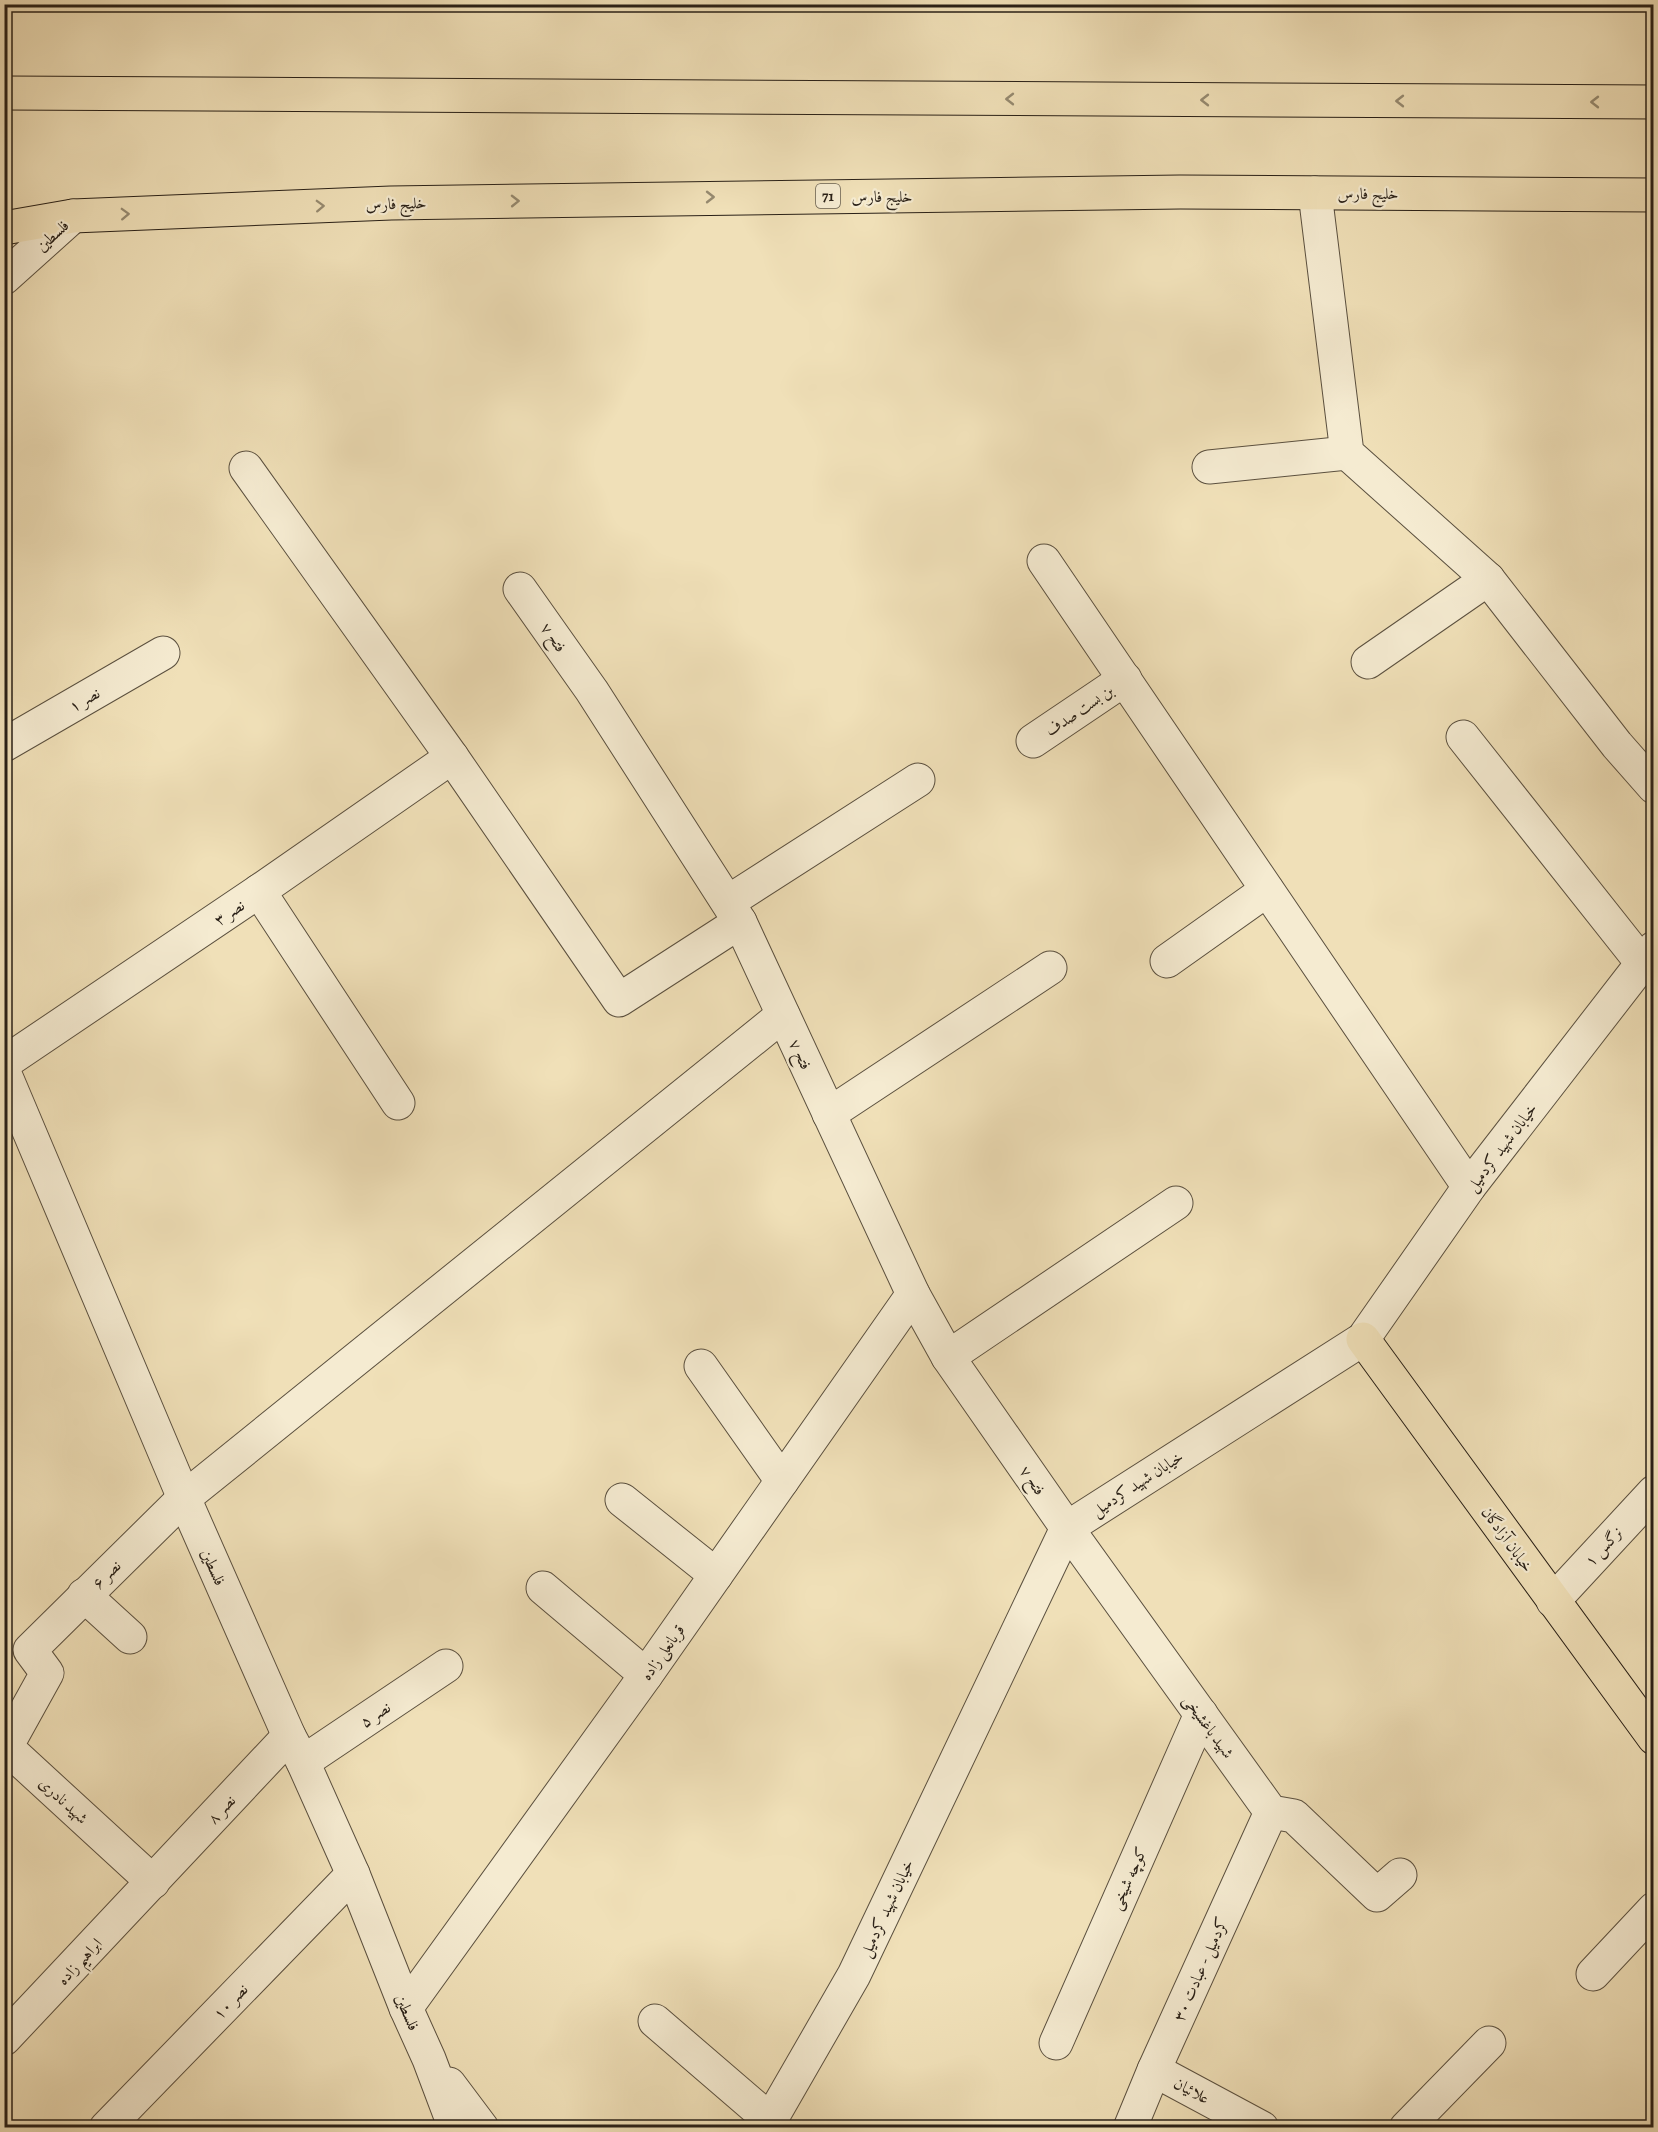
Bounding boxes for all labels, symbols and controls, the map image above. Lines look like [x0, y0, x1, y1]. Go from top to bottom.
one-way arrow [1006, 93, 1015, 105]
one-way arrow [1201, 94, 1210, 107]
one-way arrow [1396, 95, 1405, 107]
one-way arrow [1591, 96, 1600, 108]
street label: خلیج فارس [1338, 183, 1398, 208]
road number: 71 [816, 184, 840, 208]
street label: خلیج فارس [852, 186, 912, 211]
one-way arrow [705, 191, 714, 203]
street label: خلیج فارس [365, 192, 427, 219]
one-way arrow [510, 195, 519, 207]
one-way arrow [315, 200, 324, 213]
one-way arrow [120, 208, 129, 221]
street label: فلسطین [31, 215, 74, 257]
street label: فتح ۷ [533, 618, 571, 658]
street label: بن بست صدف [1041, 680, 1118, 742]
street label: نصر ۱ [65, 682, 104, 718]
street label: نصر ۳ [210, 895, 249, 931]
street label: فتح ۷ [781, 1036, 817, 1075]
street label: خیابان شهید کردمیل [1461, 1099, 1542, 1196]
street label: خیابان شهید کردمیل [1087, 1446, 1188, 1522]
street label: فتح ۷ [1012, 1461, 1050, 1501]
street label: خیابان آزادگان [1476, 1502, 1538, 1577]
street label: نرگس ۱ [1580, 1522, 1628, 1571]
street label: فلسطین [195, 1546, 231, 1589]
street label: نصر ۶ [87, 1555, 126, 1594]
street label: قربانعلی زاده [635, 1620, 690, 1685]
street label: شهید باغشیخی [1178, 1690, 1239, 1763]
street label: نصر ۵ [356, 1697, 395, 1733]
street label: شهید نادری [34, 1772, 93, 1829]
street label: نصر ۸ [203, 1790, 241, 1829]
street label: کوچه شیخی [1105, 1843, 1153, 1914]
street label: خیابان شهید کردمیل [855, 1856, 919, 1961]
street label: کردمیل - عبادت ۳۰ [1168, 1914, 1234, 2025]
street label: ابراهیم زاده [52, 1933, 111, 1993]
street label: نصر ۱۰ [208, 1979, 253, 2024]
street label: فلسطین [390, 1991, 425, 2034]
street label: علائیان [1170, 2072, 1213, 2109]

